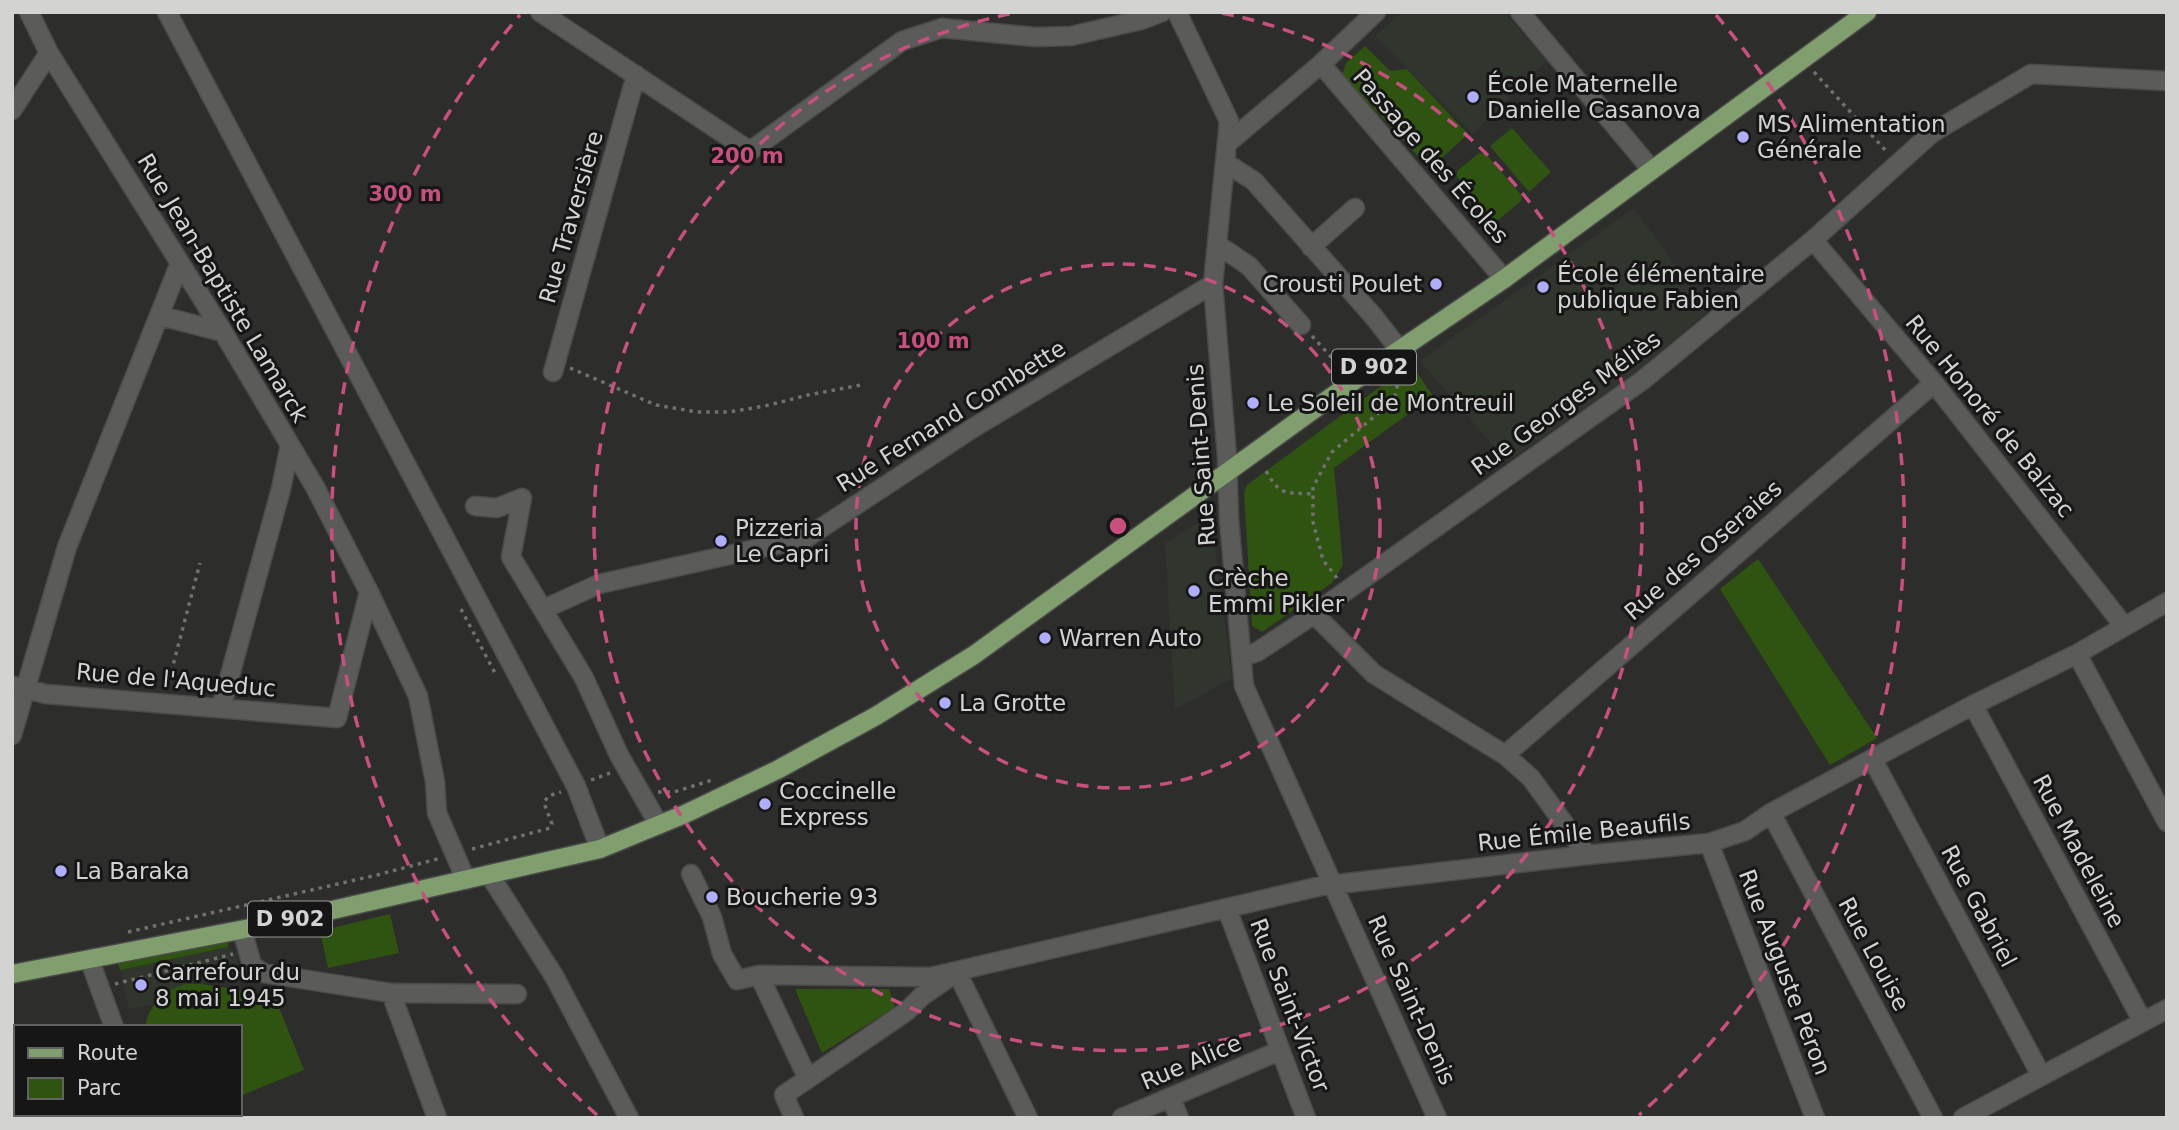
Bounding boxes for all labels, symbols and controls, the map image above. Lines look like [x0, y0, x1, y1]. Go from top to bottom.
street label: Passage des Écoles [1348, 63, 1515, 249]
place label: École Maternelle Danielle Casanova [1487, 70, 1701, 123]
marker: École Maternelle Danielle Casanova [1465, 89, 1481, 105]
place label: MS Alimentation Générale [1757, 111, 1946, 163]
street label: Rue Traversière [534, 128, 608, 306]
marker: MS Alimentation Générale [1735, 129, 1751, 145]
text: 200 m [710, 144, 784, 168]
street label: Rue Jean-Baptiste Lamarck [132, 149, 314, 428]
text: 300 m [368, 182, 442, 206]
place label: École élémentaire publique Fabien [1557, 260, 1765, 313]
place label: Crousti Poulet [1262, 271, 1422, 297]
marker: Crousti Poulet [1428, 276, 1444, 292]
marker: École élémentaire publique Fabien [1535, 279, 1551, 295]
street label: Rue Honoré de Balzac [1900, 310, 2080, 522]
street label: Rue Georges Méliès [1467, 326, 1665, 480]
text: 100 m [896, 329, 970, 353]
street label: Rue Fernand Combette [832, 335, 1070, 497]
road number: D 902 [1332, 350, 1416, 384]
street label: Rue Saint-Denis [1182, 363, 1220, 547]
place label: Le Soleil de Montreuil [1267, 390, 1514, 416]
marker: Le Soleil de Montreuil [1245, 395, 1261, 411]
street label: Rue des Oseraies [1619, 475, 1787, 625]
centre of rings [1106, 514, 1130, 538]
place label: Pizzeria Le Capri [735, 515, 829, 567]
marker: Pizzeria Le Capri [713, 533, 729, 549]
place label: Crèche Emmi Pikler [1208, 565, 1345, 617]
marker: Crèche Emmi Pikler [1186, 583, 1202, 599]
place label: Warren Auto [1059, 625, 1202, 651]
marker: Warren Auto [1037, 630, 1053, 646]
street label: Rue de l'Aqueduc [75, 658, 277, 702]
place label: La Grotte [959, 690, 1066, 716]
marker: La Grotte [937, 695, 953, 711]
street label: Rue Madeleine [2028, 770, 2130, 932]
place label: Coccinelle Express [779, 778, 896, 830]
marker: Coccinelle Express [757, 796, 773, 812]
street label: Rue Émile Beaufils [1476, 807, 1692, 856]
street label: Rue Gabriel [1936, 841, 2022, 971]
place label: La Baraka [75, 858, 190, 884]
marker: La Baraka [53, 863, 69, 879]
street label: Rue Auguste Péron [1734, 866, 1836, 1078]
place label: Boucherie 93 [726, 884, 878, 910]
marker: Boucherie 93 [704, 889, 720, 905]
street label: Rue Louise [1833, 893, 1915, 1015]
road number: D 902 [248, 902, 332, 936]
street label: Rue Saint-Denis [1363, 911, 1461, 1089]
street label: Rue Saint-Victor [1245, 915, 1335, 1096]
place label: Carrefour du 8 mai 1945 [155, 959, 300, 1011]
marker: Carrefour du 8 mai 1945 [133, 977, 149, 993]
legend [14, 1025, 242, 1116]
street label: Rue Alice [1137, 1029, 1245, 1095]
text: Route [77, 1041, 138, 1065]
text: Parc [77, 1076, 121, 1100]

